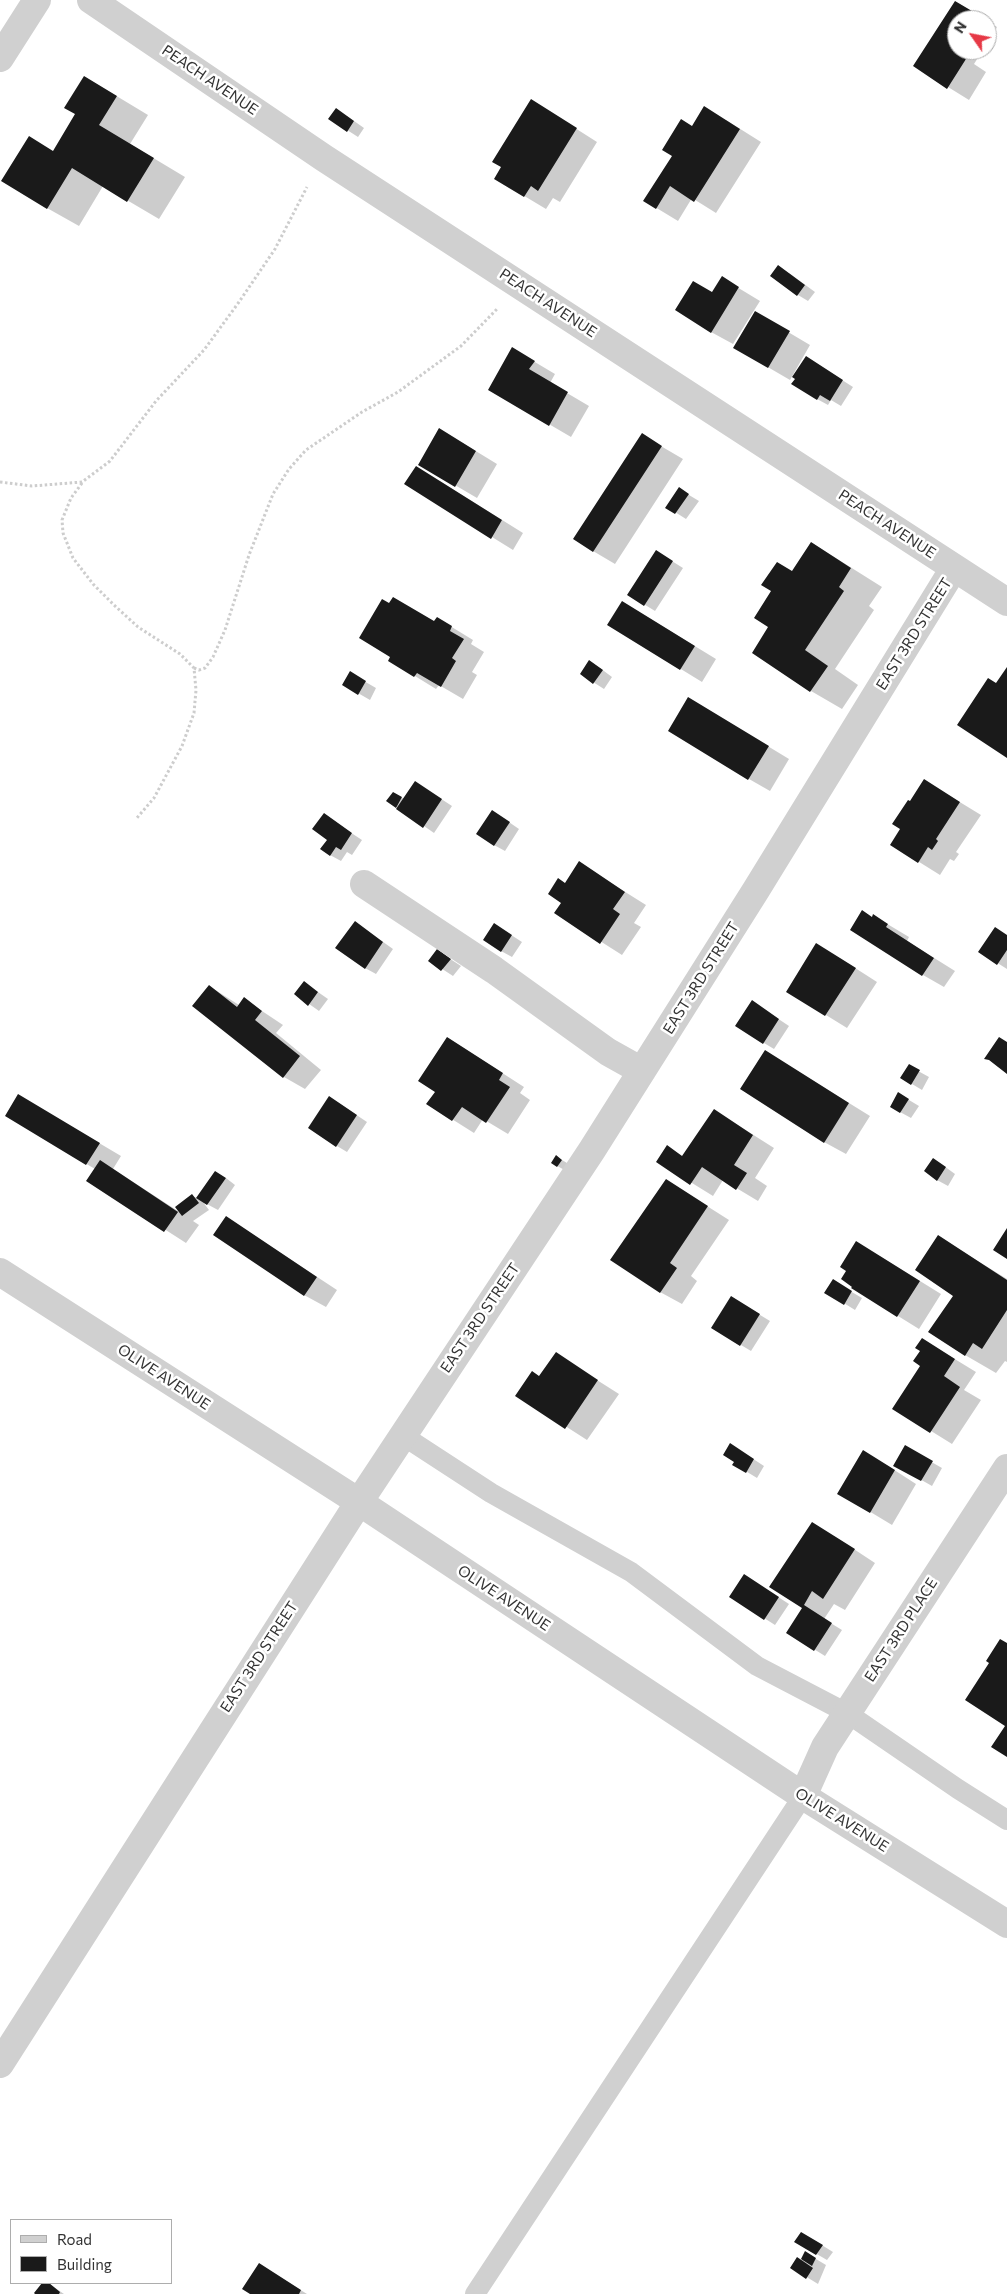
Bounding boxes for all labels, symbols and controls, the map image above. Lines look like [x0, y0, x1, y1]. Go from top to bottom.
north arrow [947, 10, 997, 60]
text: N [950, 18, 970, 36]
street label: PEACH AVENUE [158, 41, 262, 119]
street label: PEACH AVENUE [496, 265, 600, 341]
street label: PEACH AVENUE [835, 486, 939, 562]
street label: EAST 3RD STREET [872, 575, 956, 693]
street label: EAST 3RD STREET [659, 919, 743, 1037]
street label: EAST 3RD STREET [437, 1260, 523, 1376]
street label: OLIVE AVENUE [114, 1340, 214, 1414]
street label: OLIVE AVENUE [454, 1561, 554, 1635]
street label: EAST 3RD PLACE [861, 1575, 941, 1685]
street label: EAST 3RD STREET [216, 1598, 302, 1716]
street label: OLIVE AVENUE [792, 1784, 892, 1856]
legend [10, 2219, 172, 2284]
text: Road [57, 2230, 92, 2248]
text: Building [57, 2255, 112, 2273]

